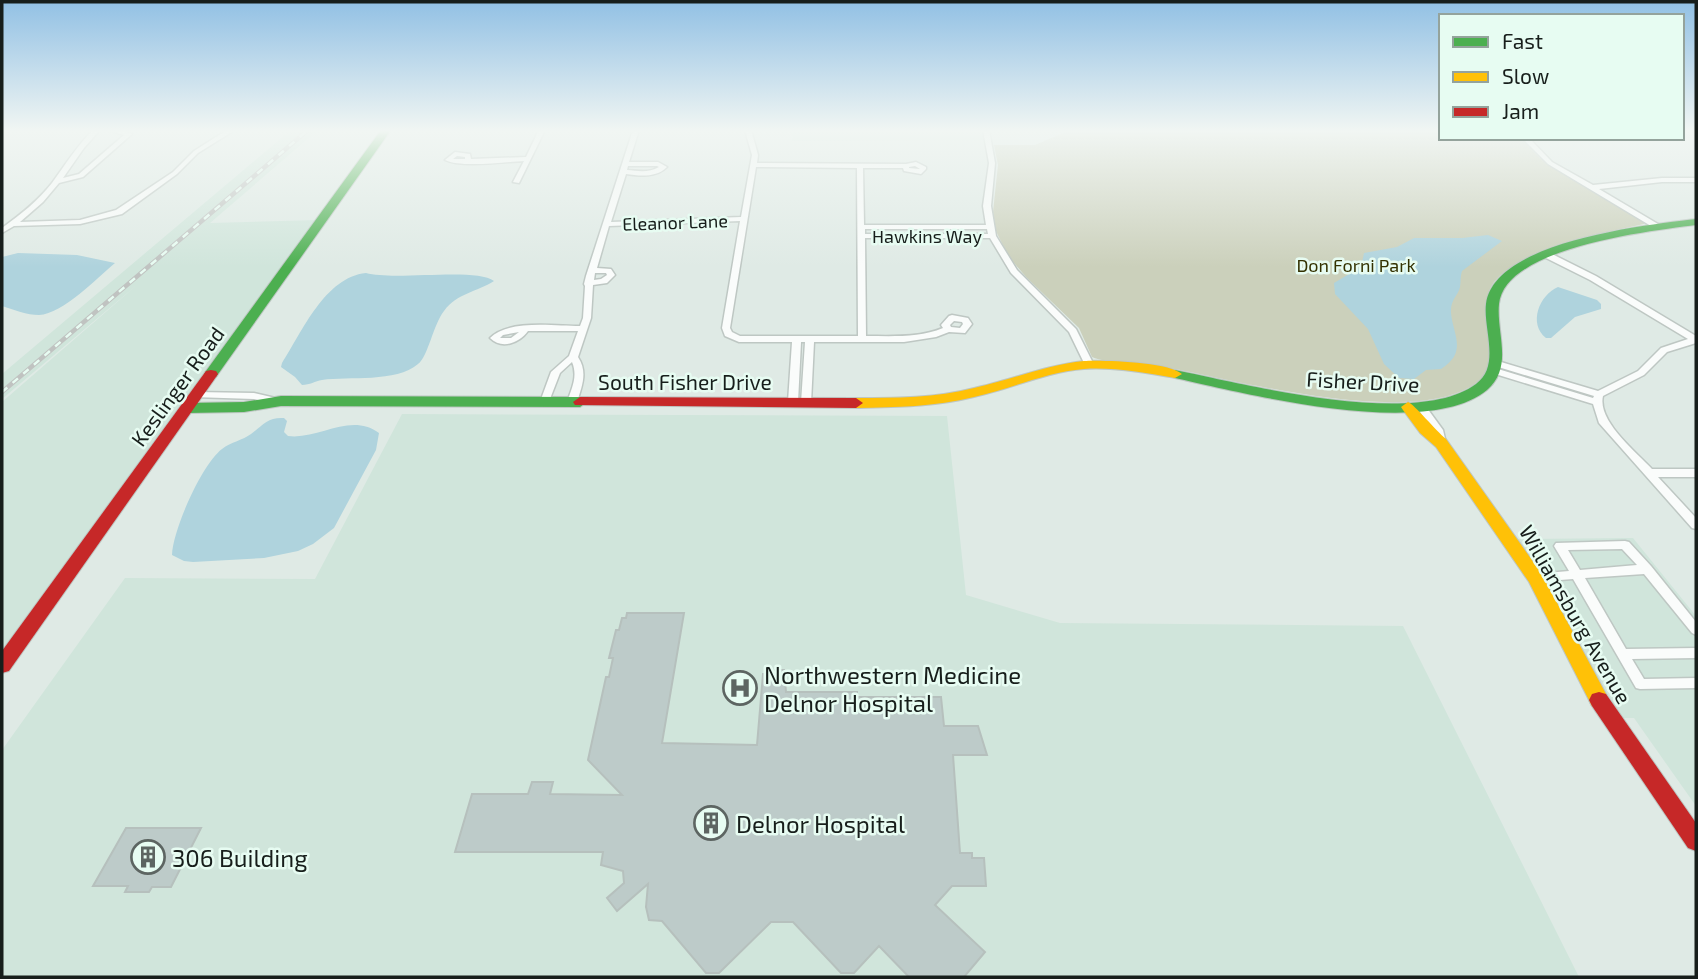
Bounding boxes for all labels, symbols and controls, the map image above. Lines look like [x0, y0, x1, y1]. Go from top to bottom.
legend [1439, 14, 1684, 140]
text: Fast [1502, 28, 1543, 53]
text: Slow [1502, 63, 1549, 88]
text: Jam [1502, 98, 1539, 123]
street label: Eleanor Lane [622, 209, 728, 235]
street label: Hawkins Way [872, 225, 982, 247]
park label: Don Forni Park [1296, 254, 1416, 276]
street label: Keslinger Road [125, 321, 229, 451]
street label: Fisher Drive [1306, 366, 1420, 396]
street label: South Fisher Drive [598, 369, 772, 394]
street label: Williamsburg Avenue [1515, 520, 1637, 708]
place label: Northwestern Medicine Delnor Hospital [764, 660, 1021, 717]
hospital icon: Northwestern Medicine Delnor Hospital [721, 669, 759, 707]
building icon: Delnor Hospital [692, 804, 730, 842]
place label: Delnor Hospital [736, 809, 905, 838]
building icon: 306 Building [129, 838, 167, 876]
place label: 306 Building [172, 843, 308, 872]

